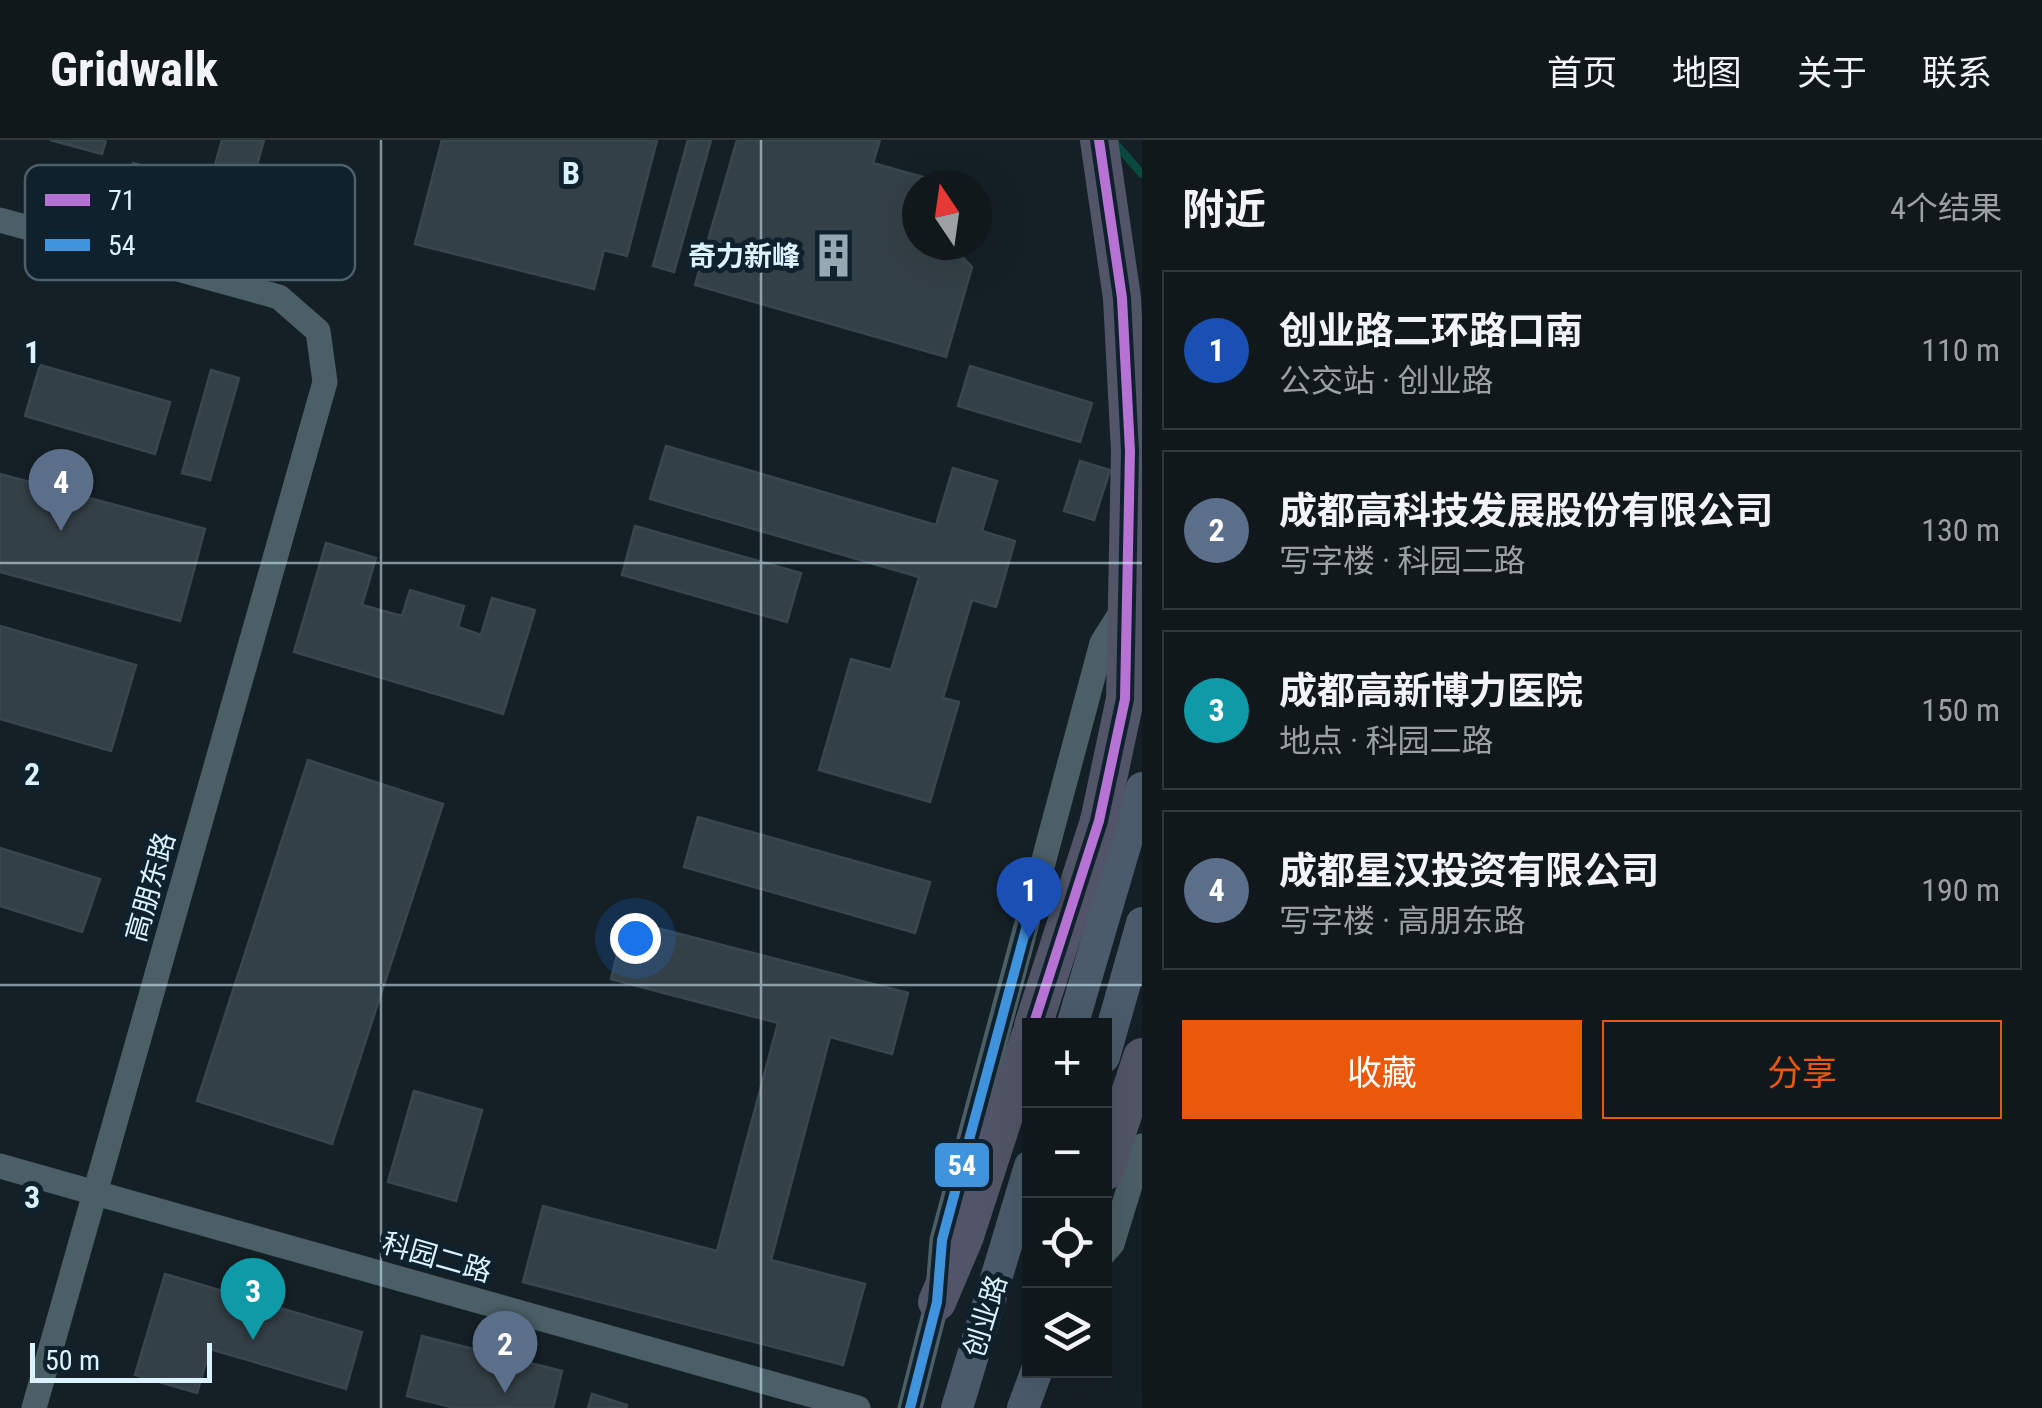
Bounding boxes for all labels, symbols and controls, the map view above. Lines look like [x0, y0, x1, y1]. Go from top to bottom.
text: Gridwalk [50, 41, 218, 98]
text: 首页 [1547, 53, 1617, 94]
text: 地图 [1672, 53, 1742, 94]
text: 关于 [1797, 53, 1867, 94]
text: 联系 [1922, 53, 1992, 94]
text: B [562, 154, 580, 192]
legend [25, 165, 355, 280]
north arrow [902, 170, 992, 260]
text: 71 [108, 184, 136, 217]
text: 附近 [1182, 185, 1266, 234]
text: 4个结果 [1890, 189, 2002, 227]
text: 54 [108, 229, 136, 262]
building icon: 奇力新峰 [809, 232, 857, 280]
place label: 奇力新峰 [688, 240, 800, 273]
text: 创业路二环路口南 [1279, 309, 1583, 353]
text: 1 [1208, 331, 1225, 369]
text: 110 m [1921, 331, 2000, 369]
text: 1 [24, 333, 40, 371]
text: 公交站 · 创业路 [1279, 362, 1494, 400]
pin: 4 [28, 448, 94, 531]
text: 成都高科技发展股份有限公司 [1279, 489, 1773, 533]
text: 2 [1208, 511, 1225, 549]
text: 130 m [1921, 511, 2000, 549]
text: 写字楼 · 科园二路 [1279, 542, 1526, 580]
text: 成都高新博力医院 [1279, 669, 1583, 713]
text: 3 [1208, 691, 1225, 729]
text: 150 m [1921, 691, 2000, 729]
text: 地点 · 科园二路 [1279, 722, 1494, 760]
text: 2 [24, 755, 40, 793]
street label: 高朋东路 [119, 829, 182, 946]
text: 成都星汉投资有限公司 [1279, 849, 1659, 893]
pin: 1 [996, 856, 1062, 939]
text: 4 [1208, 871, 1225, 909]
text: 190 m [1921, 871, 2000, 909]
text: 写字楼 · 高朋东路 [1279, 902, 1526, 940]
your location [610, 913, 661, 964]
map controls [1022, 1018, 1112, 1378]
button: + [1022, 1018, 1112, 1108]
button: 收藏 [1182, 1020, 1582, 1119]
button: 分享 [1602, 1020, 2002, 1119]
button: − [1022, 1108, 1112, 1198]
line badge: 54 [933, 1141, 991, 1189]
text: 54 [948, 1149, 976, 1182]
text: 3 [24, 1178, 40, 1216]
button: locate [1022, 1198, 1112, 1288]
street label: 科园二路 [378, 1226, 495, 1289]
pin: 3 [220, 1258, 286, 1340]
street label: 创业路 [957, 1271, 1014, 1361]
button: layers [1022, 1288, 1112, 1378]
pin: 2 [472, 1310, 538, 1393]
scale bar [30, 1338, 212, 1382]
text: 50 m [45, 1344, 100, 1377]

